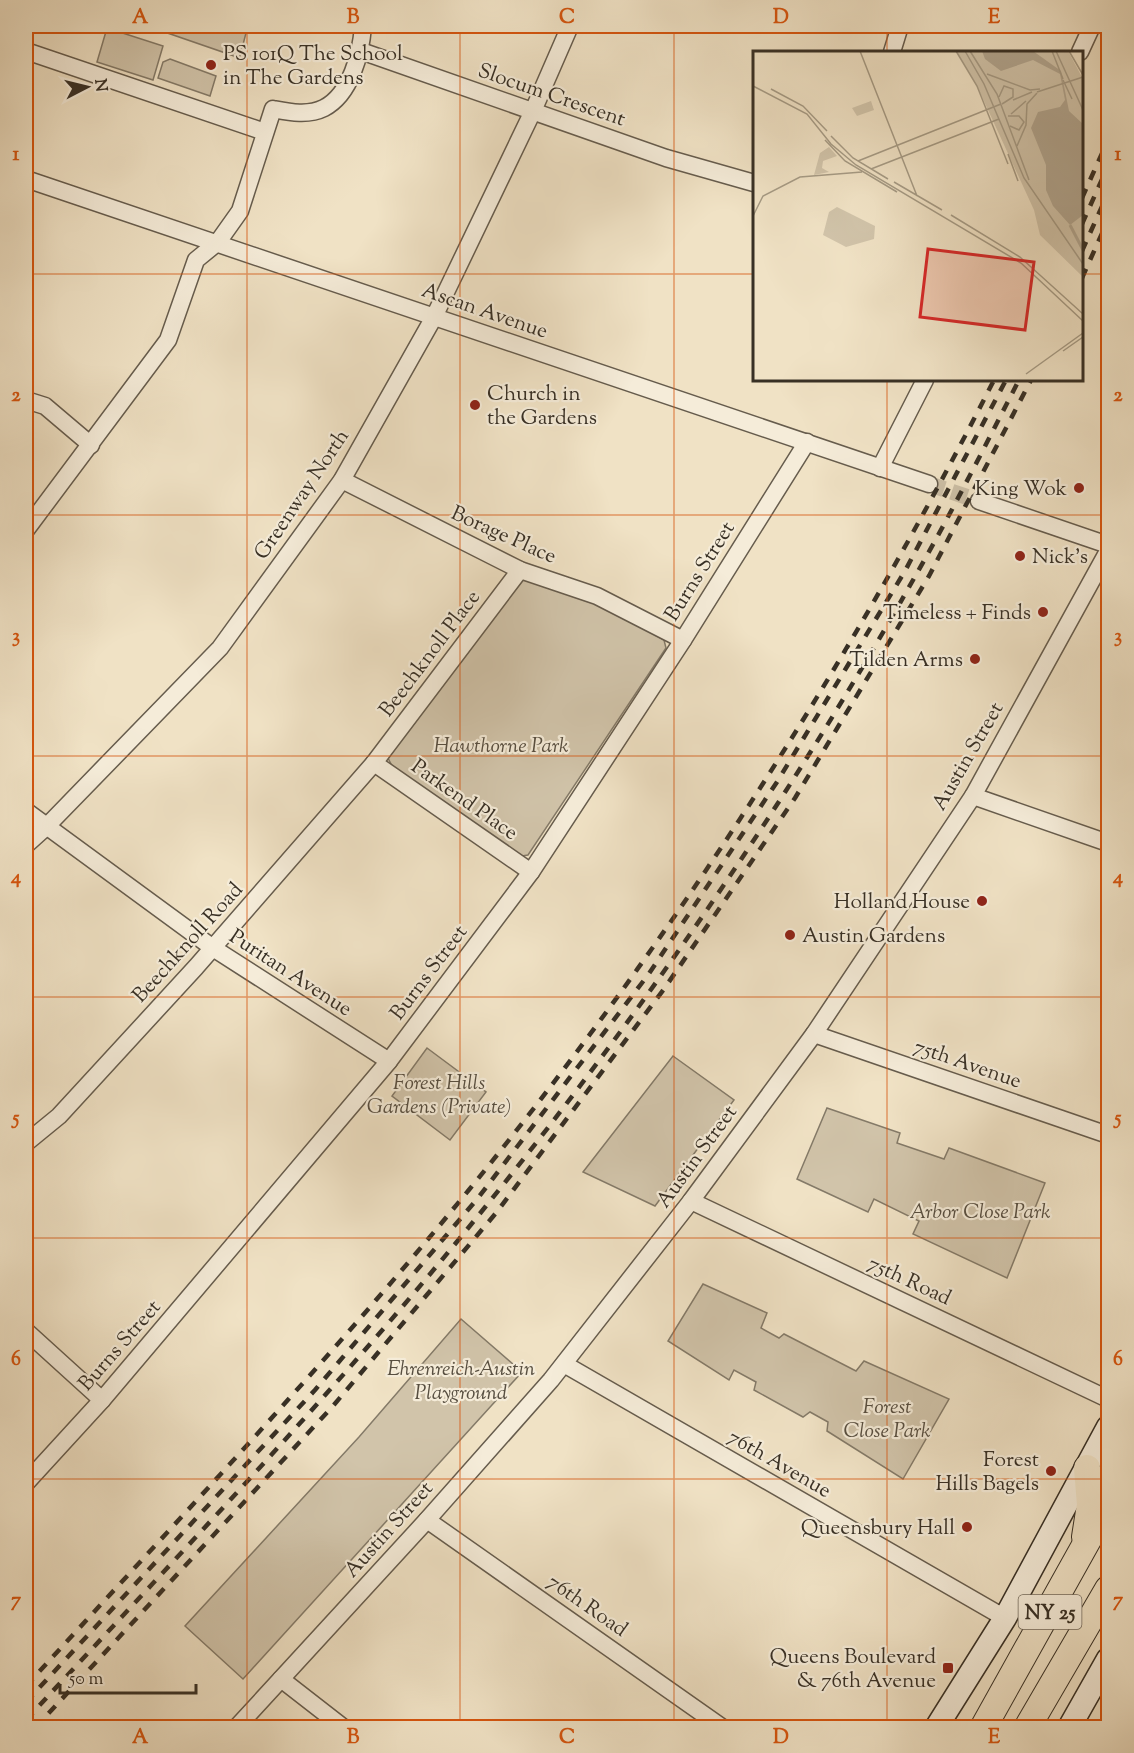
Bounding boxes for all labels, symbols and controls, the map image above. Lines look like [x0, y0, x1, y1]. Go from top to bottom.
text: A [132, 4, 149, 33]
text: B [347, 4, 360, 33]
text: C [559, 4, 575, 33]
text: D [773, 4, 789, 33]
text: E [988, 4, 1001, 33]
place label: PS 101Q The School in The Gardens [223, 40, 403, 94]
inset map [753, 51, 1083, 381]
north arrow [57, 57, 117, 117]
street label: Slocum Crescent [474, 57, 629, 135]
marker: PS 101Q The School in The Gardens [204, 58, 218, 72]
text: N [87, 78, 112, 93]
text: 1 [13, 141, 20, 170]
text: 1 [1115, 141, 1122, 170]
street label: Ascan Avenue [417, 276, 551, 347]
place label: Church in the Gardens [487, 380, 597, 434]
text: 2 [11, 382, 21, 411]
text: 2 [1113, 382, 1123, 411]
marker: Church in the Gardens [468, 398, 482, 412]
street label: Greenway North [248, 424, 358, 566]
place label: King Wok [975, 475, 1068, 505]
marker: King Wok [1072, 481, 1086, 495]
street label: Borage Place [446, 499, 561, 572]
street label: Burns Street [658, 516, 743, 628]
place label: Nick’s [1032, 543, 1088, 573]
marker: Nick’s [1013, 549, 1027, 563]
street label: Beechknoll Place [373, 584, 488, 724]
place label: Timeless + Finds [883, 599, 1031, 629]
marker: Timeless + Finds [1036, 605, 1050, 619]
text: 3 [12, 623, 20, 652]
text: 3 [1114, 623, 1122, 652]
place label: Tilden Arms [849, 646, 963, 676]
marker: Tilden Arms [968, 652, 982, 666]
street label: Austin Street [926, 697, 1012, 817]
park label: Hawthorne Park [434, 732, 569, 762]
street label: Parkend Place [404, 753, 523, 849]
text: 4 [10, 864, 21, 893]
text: 4 [1112, 864, 1123, 893]
street label: Beechknoll Road [126, 876, 251, 1010]
place label: Holland House [834, 888, 970, 918]
marker: Holland House [975, 894, 989, 908]
street label: Burns Street [384, 919, 475, 1027]
place label: Austin Gardens [802, 922, 945, 952]
street label: Puritan Avenue [222, 923, 357, 1025]
marker: Austin Gardens [783, 928, 797, 942]
street label: 75th Avenue [910, 1032, 1025, 1097]
park label: Forest Hills Gardens (Private) [367, 1069, 511, 1123]
street label: Austin Street [650, 1099, 745, 1215]
text: 5 [11, 1105, 20, 1134]
text: 5 [1113, 1105, 1122, 1134]
park label: Arbor Close Park [910, 1198, 1051, 1228]
street label: 75th Road [863, 1249, 956, 1314]
street label: Burns Street [72, 1294, 169, 1399]
text: 6 [11, 1346, 21, 1375]
text: 6 [1113, 1346, 1123, 1375]
park label: Ehrenreich-Austin Playground [387, 1355, 535, 1409]
park label: Forest Close Park [843, 1393, 931, 1447]
street label: 76th Avenue [722, 1423, 836, 1506]
place label: Forest Hills Bagels [935, 1446, 1039, 1500]
marker: Forest Hills Bagels [1044, 1464, 1058, 1478]
street label: Austin Street [338, 1475, 441, 1585]
place label: Queensbury Hall [801, 1514, 955, 1544]
marker: Queensbury Hall [960, 1520, 974, 1534]
street label: 76th Road [541, 1568, 633, 1645]
text: 7 [11, 1587, 22, 1616]
text: 7 [1113, 1587, 1124, 1616]
road number: NY 25 [1018, 1595, 1082, 1629]
place label: Queens Boulevard & 76th Avenue [770, 1643, 936, 1697]
scale bar [60, 1657, 196, 1695]
marker: Queens Boulevard & 76th Avenue [941, 1661, 955, 1675]
text: 50 m [68, 1667, 104, 1693]
text: A [132, 1724, 149, 1753]
text: B [347, 1724, 360, 1753]
text: C [559, 1724, 575, 1753]
text: D [773, 1724, 789, 1753]
text: E [988, 1724, 1001, 1753]

